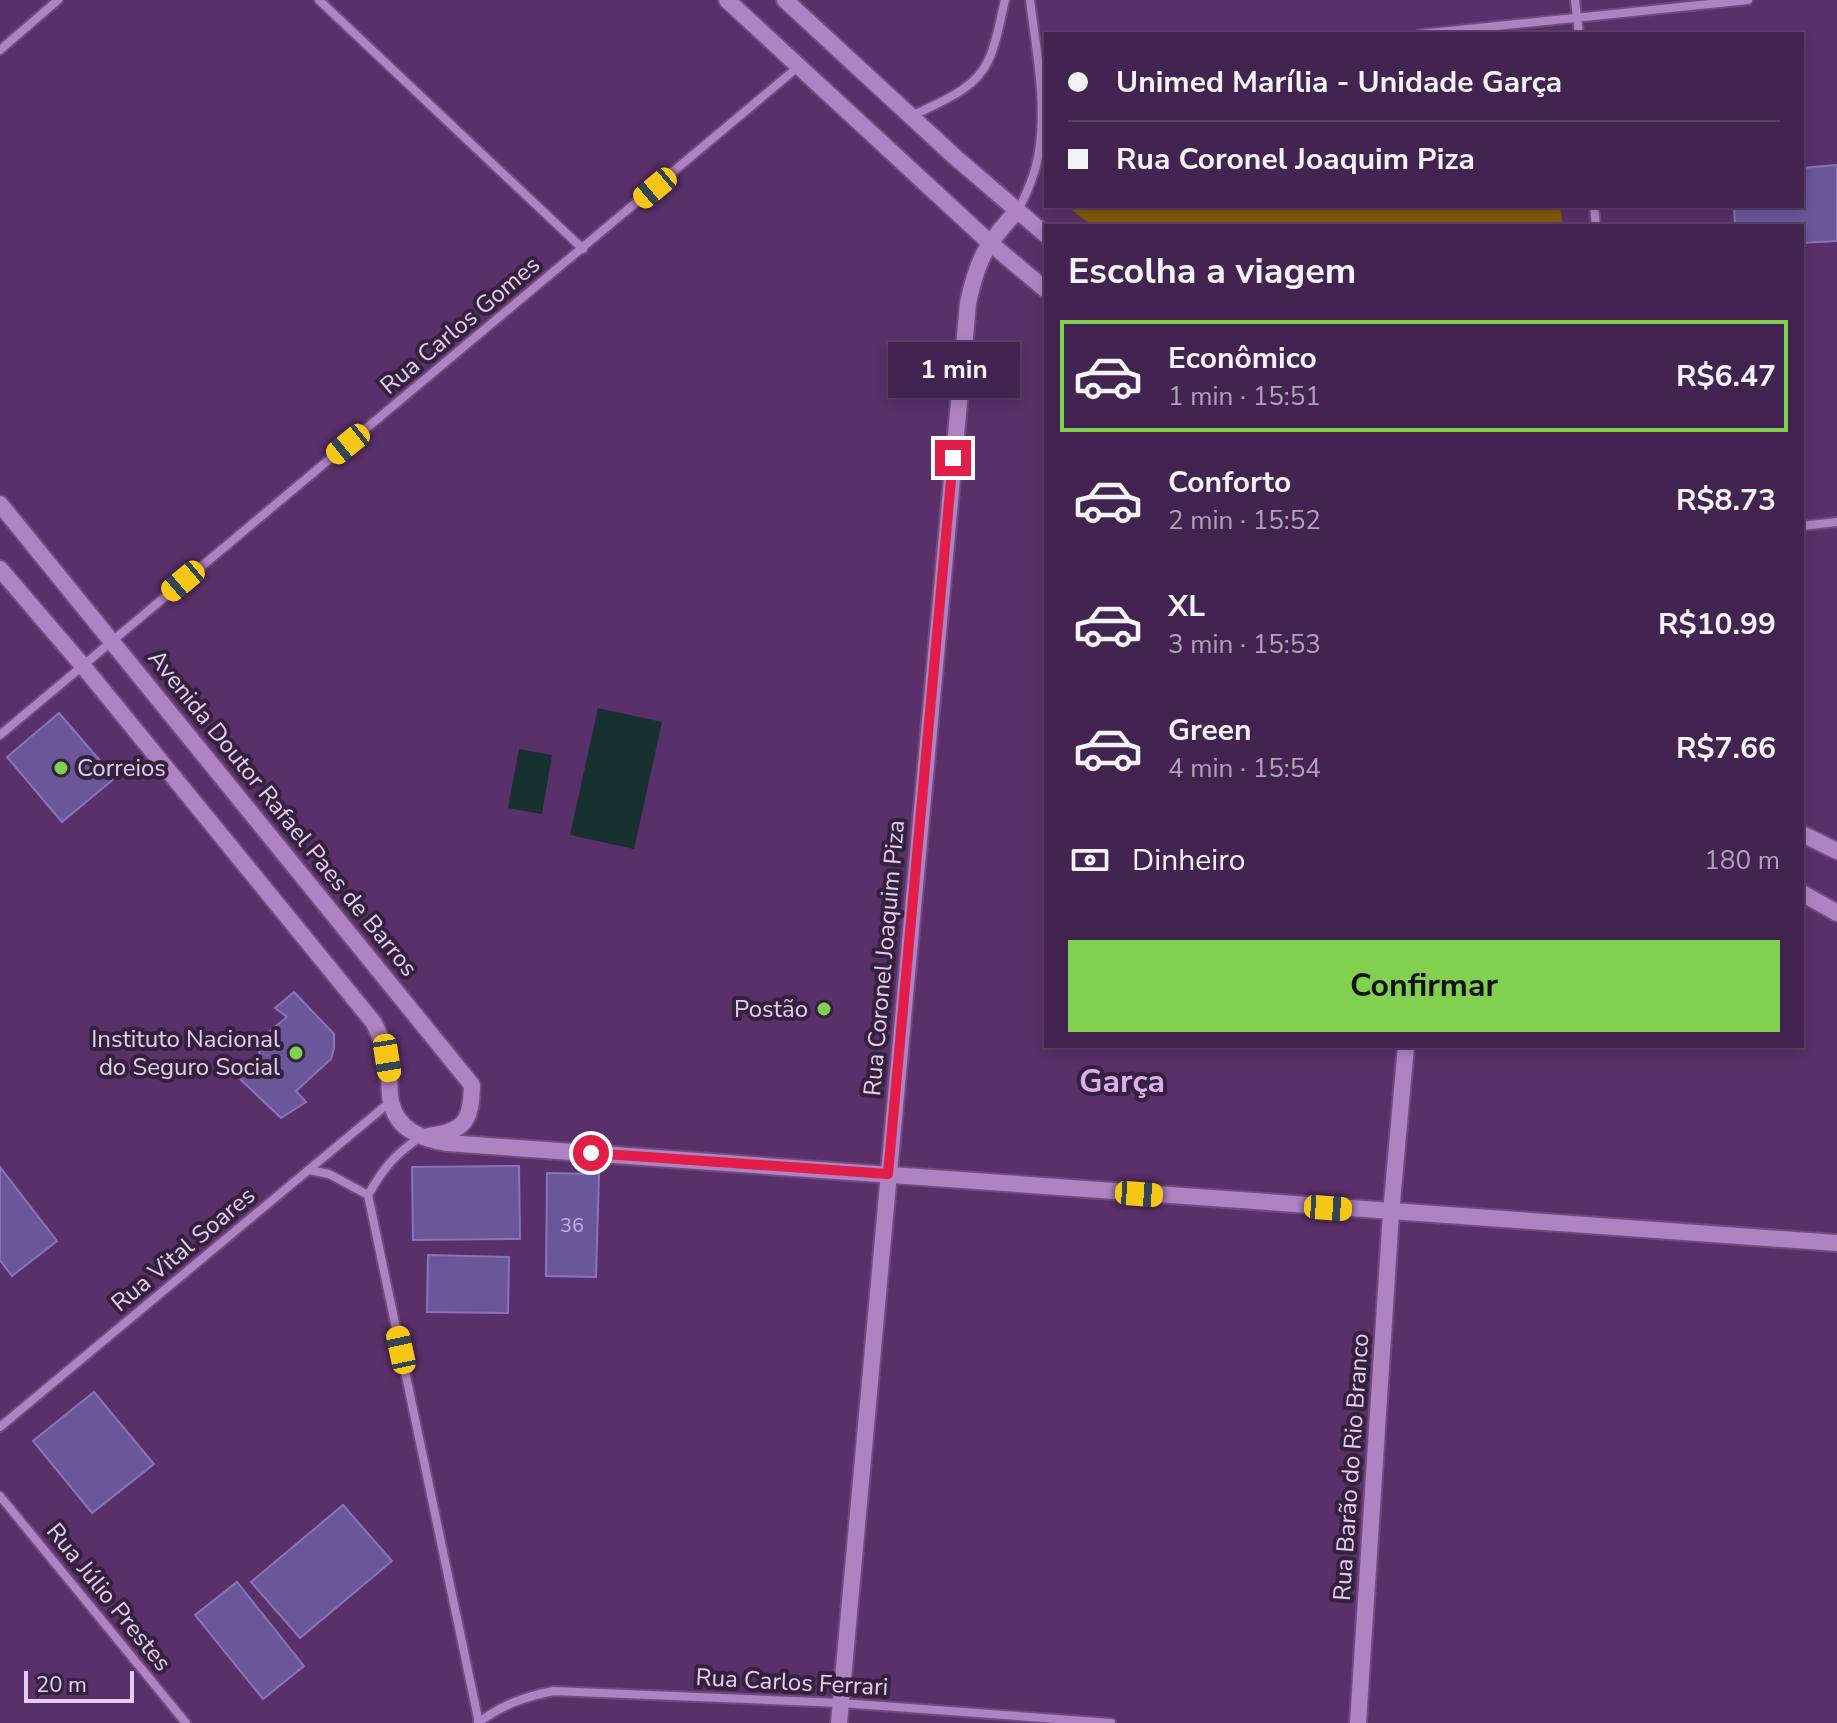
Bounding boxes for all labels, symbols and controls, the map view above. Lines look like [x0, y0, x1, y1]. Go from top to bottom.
text: Unimed Marília - Unidade Garça [1116, 62, 1562, 103]
text: Rua Coronel Joaquim Piza [1116, 139, 1475, 180]
car [629, 163, 681, 213]
text: Escolha a viagem [1068, 247, 1356, 296]
street label: Rua Carlos Gomes [373, 249, 547, 401]
text: Econômico [1168, 338, 1317, 379]
icon: car [1072, 340, 1144, 412]
callout: 1 min [887, 342, 1019, 398]
text: 1 min [920, 352, 988, 387]
text: R$6.47 [1676, 356, 1776, 397]
text: 1 min · 15:51 [1168, 379, 1321, 414]
car [322, 420, 374, 468]
route end [935, 440, 971, 476]
text: Conforto [1168, 462, 1291, 503]
icon: car [1072, 464, 1144, 536]
text: R$8.73 [1676, 480, 1776, 521]
text: 2 min · 15:52 [1168, 503, 1321, 538]
car [157, 556, 209, 606]
text: XL [1168, 586, 1205, 627]
icon: car [1072, 588, 1144, 660]
text: R$10.99 [1658, 604, 1776, 645]
text: 3 min · 15:53 [1168, 627, 1321, 662]
street label: Avenida Doutor Rafael Paes de Barros [141, 643, 425, 983]
text: Green [1168, 710, 1252, 751]
icon: car [1072, 712, 1144, 784]
text: R$7.66 [1676, 728, 1776, 769]
text: 4 min · 15:54 [1168, 751, 1321, 786]
place label: Correios [77, 752, 166, 784]
marker: Correios [52, 759, 70, 777]
street label: Rua Coronel Joaquim Piza [856, 819, 912, 1097]
icon: cash [1068, 838, 1112, 882]
text: Dinheiro [1132, 840, 1245, 881]
text: 180 m [1704, 843, 1780, 878]
button: Confirmar [1068, 940, 1780, 1032]
place label: Postão [734, 993, 808, 1025]
marker: Postão [815, 1000, 833, 1018]
place label: Instituto Nacional do Seguro Social [91, 1023, 280, 1083]
car [371, 1032, 403, 1084]
marker: Instituto Nacional do Seguro Social [287, 1044, 305, 1062]
district label: Garça [1079, 1060, 1165, 1103]
route start [573, 1135, 609, 1171]
street label: Rua Vital Soares [104, 1179, 262, 1319]
car [1114, 1180, 1164, 1208]
car [1303, 1194, 1353, 1222]
house number: 36 [560, 1212, 584, 1239]
car [384, 1324, 418, 1376]
street label: Rua Barão do Rio Branco [1326, 1332, 1376, 1602]
street label: Rua Júlio Prestes [39, 1516, 179, 1678]
street label: Rua Carlos Ferrari [695, 1661, 889, 1703]
scale bar [24, 1667, 134, 1703]
text: 20 m [36, 1670, 87, 1700]

